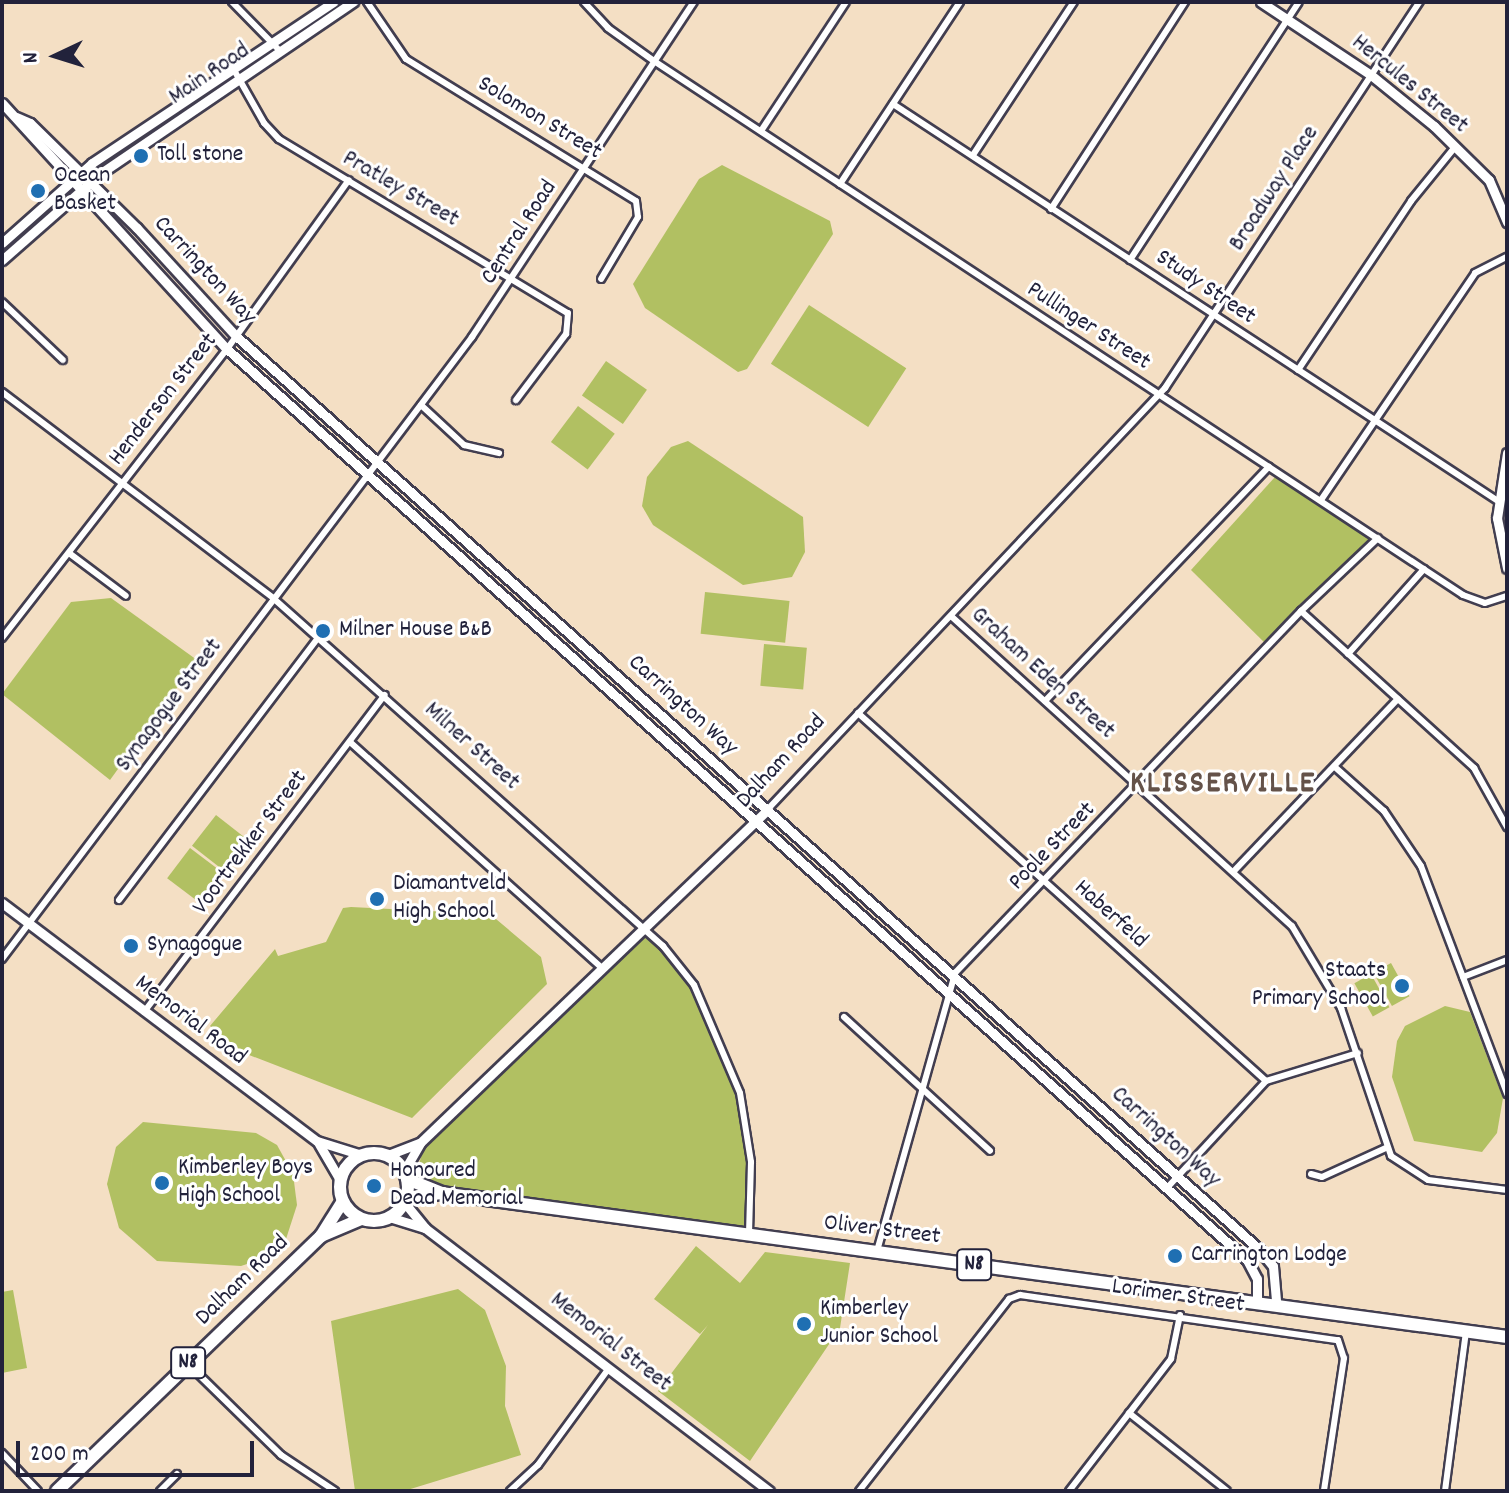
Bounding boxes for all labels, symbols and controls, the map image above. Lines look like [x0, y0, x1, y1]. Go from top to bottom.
north arrow [16, 16, 96, 96]
street label: Hercules Street [1345, 29, 1473, 141]
street label: Main Road [164, 38, 256, 112]
text: N [16, 51, 47, 64]
street label: Solomon Street [472, 71, 606, 167]
street label: Broadway Place [1224, 121, 1326, 257]
place label: Toll stone [157, 142, 243, 170]
street label: Pratley Street [337, 145, 463, 235]
marker: Toll stone [132, 147, 150, 165]
place label: Ocean Basket [54, 163, 116, 219]
street label: Central Road [476, 175, 564, 291]
marker: Ocean Basket [29, 182, 47, 200]
street label: Carrington Way [146, 211, 262, 331]
street label: Study Street [1149, 244, 1261, 332]
street label: Pullinger Street [1021, 276, 1155, 378]
street label: Henderson Street [103, 328, 225, 472]
street label: Graham Eden Street [964, 602, 1120, 746]
place label: Milner House B&B [339, 617, 492, 645]
marker: Milner House B&B [314, 622, 332, 640]
street label: Synagogue Street [111, 634, 229, 778]
street label: Carrington Way [621, 649, 743, 763]
street label: Milner Street [417, 697, 525, 797]
street label: Dalham Road [731, 709, 833, 815]
street label: Voortrekker Street [187, 765, 315, 921]
district label: KLISSERVILLE [1130, 766, 1316, 804]
street label: Poole Street [1004, 797, 1102, 897]
place label: Diamantveld High School [393, 871, 506, 927]
street label: Haberfeld [1067, 874, 1153, 956]
marker: Diamantveld High School [368, 890, 386, 908]
place label: Synagogue [147, 932, 242, 960]
marker: Synagogue [122, 937, 140, 955]
place label: Staats Primary School [1252, 958, 1386, 1014]
street label: Memorial Road [128, 970, 252, 1072]
marker: Staats Primary School [1393, 977, 1411, 995]
street label: Carrington Way [1104, 1081, 1226, 1195]
place label: Kimberley Boys High School [178, 1155, 313, 1211]
place label: Honoured Dead Memorial [390, 1158, 523, 1214]
marker: Kimberley Boys High School [153, 1174, 171, 1192]
marker: Honoured Dead Memorial [365, 1177, 383, 1195]
street label: Oliver Street [822, 1210, 942, 1252]
street label: Dalham Road [190, 1229, 296, 1333]
place label: Carrington Lodge [1191, 1242, 1347, 1270]
road number: N8 [956, 1247, 992, 1283]
marker: Carrington Lodge [1166, 1247, 1184, 1265]
street label: Lorimer Street [1110, 1273, 1246, 1321]
street label: Memorial Street [544, 1287, 676, 1399]
place label: Kimberley Junior School [820, 1296, 938, 1352]
marker: Kimberley Junior School [795, 1315, 813, 1333]
road number: N8 [170, 1345, 206, 1381]
scale bar [20, 1425, 258, 1475]
text: 200 m [30, 1438, 89, 1472]

